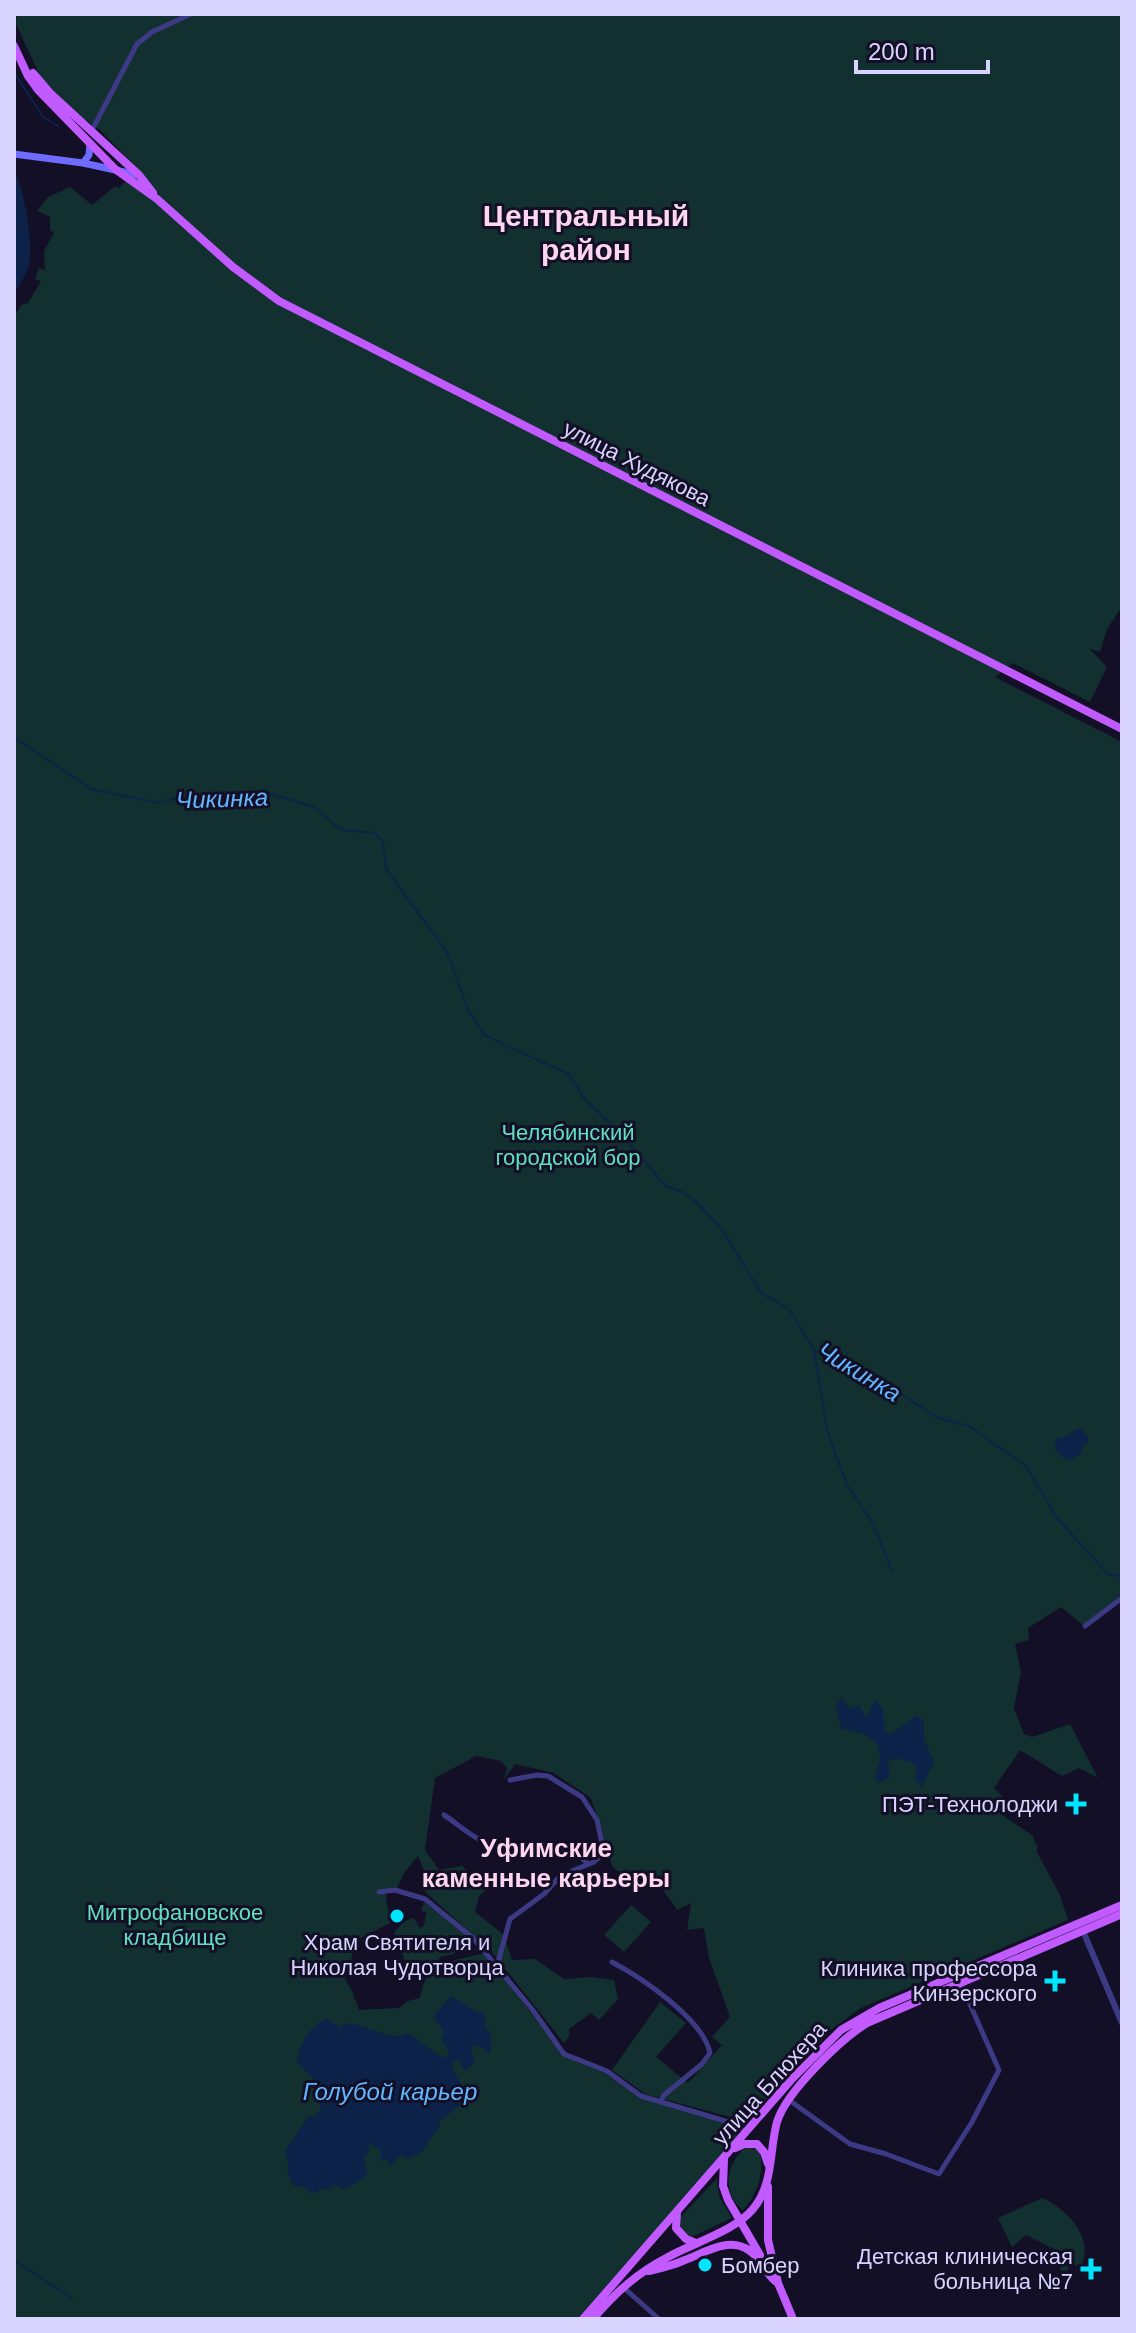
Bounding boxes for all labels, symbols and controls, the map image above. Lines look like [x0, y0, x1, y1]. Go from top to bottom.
scale bar [856, 24, 988, 74]
text: 200 m [868, 38, 935, 65]
district label: Центральный район [483, 199, 689, 266]
street label: улица Худякова [559, 416, 715, 512]
water label: Чикинка [176, 783, 268, 814]
park label: Челябинский городской бор [495, 1120, 641, 1170]
water label: Чикинка [813, 1336, 906, 1407]
place label: ПЭТ-Технолоджи [882, 1792, 1058, 1817]
marker: ПЭТ-Технолоджи [1065, 1793, 1087, 1815]
district label: Уфимские каменные карьеры [422, 1833, 670, 1893]
park label: Митрофановское кладбище [87, 1900, 263, 1950]
marker: Храм Святителя и Николая Чудотворца [388, 1907, 406, 1925]
place label: Храм Святителя и Николая Чудотворца [290, 1930, 504, 1980]
place label: Клиника профессора Кинзерского [820, 1956, 1038, 2006]
marker: Клиника профессора Кинзерского [1044, 1970, 1066, 1992]
street label: улица Блюхера [707, 2016, 832, 2150]
water label: Голубой карьер [303, 2078, 477, 2105]
place label: Детская клиническая больница №7 [857, 2244, 1073, 2294]
place label: Бомбер [721, 2253, 799, 2278]
marker: Бомбер [696, 2256, 714, 2274]
marker: Детская клиническая больница №7 [1080, 2258, 1102, 2280]

